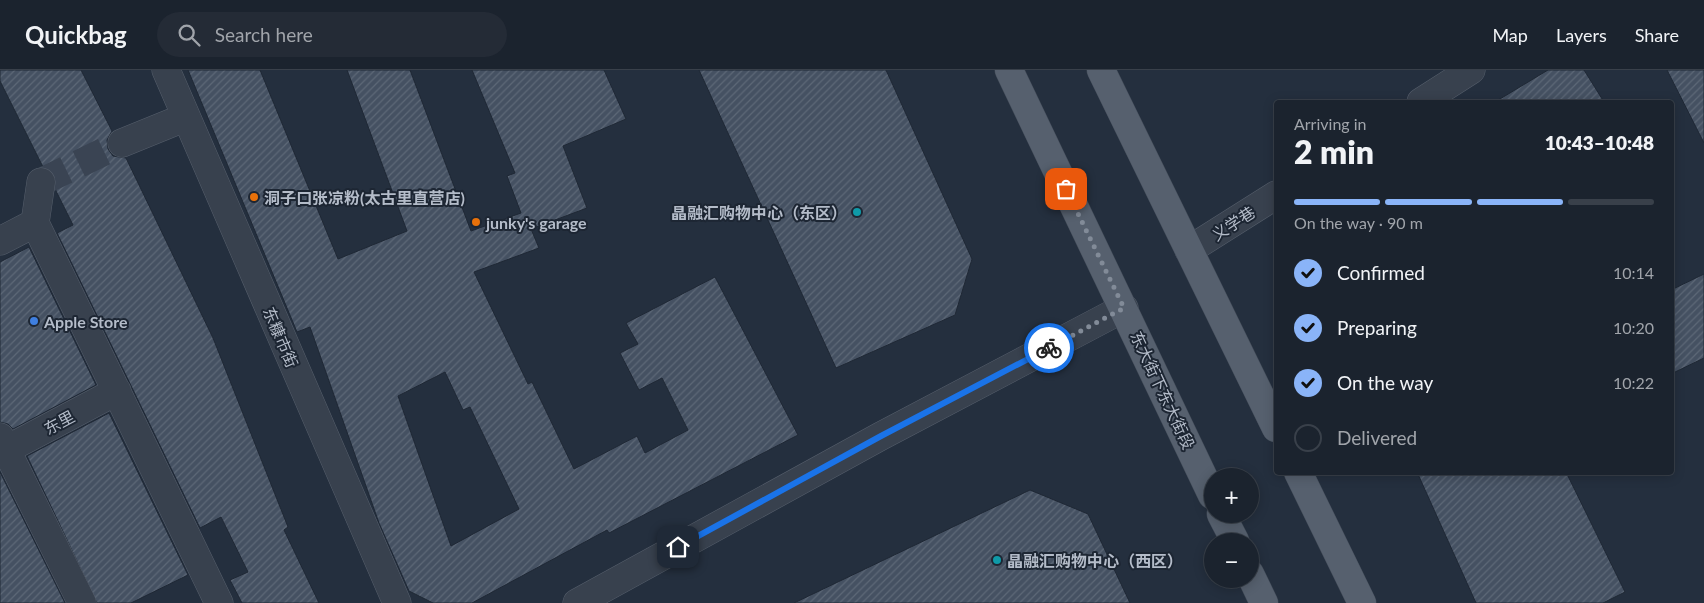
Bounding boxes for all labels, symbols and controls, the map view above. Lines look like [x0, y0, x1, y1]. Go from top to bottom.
search box [157, 12, 507, 57]
text: Quickbag [25, 20, 127, 49]
icon: search [175, 21, 203, 49]
text: Search here [215, 23, 313, 46]
text: Map [1492, 24, 1528, 46]
text: Layers [1556, 24, 1607, 46]
text: Share [1635, 24, 1679, 46]
text: Arriving in [1294, 114, 1367, 133]
text: 10:43–10:48 [1545, 131, 1654, 154]
text: 2 min [1294, 132, 1374, 171]
pin [1045, 168, 1087, 210]
icon: bag [1052, 175, 1080, 203]
place label: 洞子口张凉粉(太古里直营店) [264, 188, 465, 207]
marker: 洞子口张凉粉(太古里直营店) [248, 191, 260, 203]
street label: 义学巷 [1208, 202, 1258, 244]
place label: 晶融汇购物中心（东区） [671, 203, 847, 222]
marker: 晶融汇购物中心（东区） [851, 206, 863, 218]
place label: junky's garage [485, 213, 587, 232]
text: On the way · 90 m [1294, 213, 1423, 232]
marker: junky's garage [470, 216, 482, 228]
icon: check [1294, 259, 1322, 287]
text: Confirmed [1337, 261, 1425, 284]
text: 10:14 [1613, 263, 1654, 282]
street label: 东糠市街 [260, 304, 302, 370]
place label: Apple Store [43, 312, 128, 331]
icon: check [1294, 314, 1322, 342]
marker: Apple Store [28, 315, 40, 327]
text: Preparing [1337, 316, 1417, 339]
text: 10:20 [1613, 318, 1654, 337]
courier [1024, 323, 1074, 373]
street label: 东大街下东大街段 [1127, 328, 1199, 452]
icon: bike [1035, 334, 1063, 362]
icon: check [1294, 369, 1322, 397]
text: On the way [1337, 371, 1433, 394]
text: 10:22 [1613, 373, 1654, 392]
street label: 东里 [40, 406, 78, 438]
text: Delivered [1337, 426, 1417, 449]
map controls [1204, 468, 1259, 588]
button: + [1204, 468, 1259, 523]
pin [657, 526, 699, 568]
icon: home [664, 533, 692, 561]
button: − [1204, 533, 1259, 588]
place label: 晶融汇购物中心（西区） [1007, 551, 1183, 570]
marker: 晶融汇购物中心（西区） [991, 554, 1003, 566]

